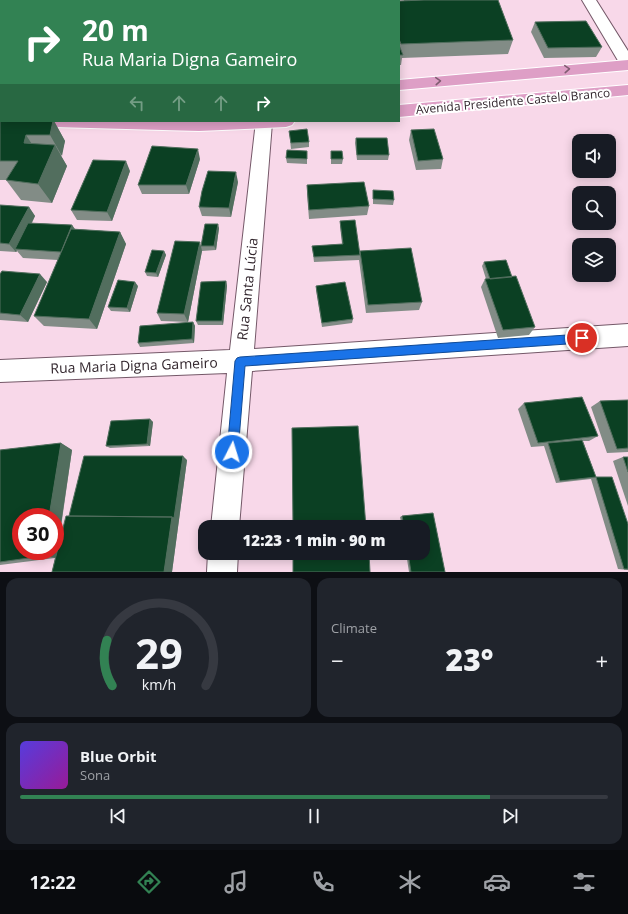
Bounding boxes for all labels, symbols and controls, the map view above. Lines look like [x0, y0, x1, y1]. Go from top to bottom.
text: 20 m [82, 11, 149, 49]
icon: right [16, 16, 68, 68]
text: Rua Maria Digna Gameiro [82, 47, 297, 71]
one-way arrow [564, 65, 570, 74]
one-way arrow [435, 77, 441, 86]
street label: Avenida Presidente Castelo Branco [415, 84, 611, 118]
icon: left [126, 92, 148, 114]
icon: ahead [168, 92, 190, 114]
icon: ahead [210, 92, 232, 114]
icon: right [252, 92, 274, 114]
map controls [572, 134, 616, 282]
button: sound [572, 134, 616, 178]
button: search [572, 186, 616, 230]
street label: Rua Santa Lúcia [232, 237, 262, 341]
button: layers [572, 238, 616, 282]
pin [565, 321, 599, 355]
icon: arrive [571, 327, 593, 349]
street label: Rua Maria Digna Gameiro [50, 353, 218, 377]
position arrow [211, 431, 253, 473]
speed limit sign: 30 [12, 508, 64, 560]
text: 12:23 · 1 min · 90 m [243, 530, 385, 550]
text: Climate [331, 619, 377, 637]
text: 29 [135, 624, 182, 680]
text: 23° [446, 639, 493, 680]
text: − [331, 645, 344, 675]
text: + [595, 645, 608, 675]
text: km/h [141, 674, 176, 693]
text: Blue Orbit [80, 746, 157, 766]
text: Sona [80, 766, 110, 784]
icon: previous [107, 805, 129, 827]
icon: pause [303, 805, 325, 827]
icon: next [499, 805, 521, 827]
icon: directions [135, 868, 163, 896]
icon: music [222, 868, 250, 896]
icon: phone [309, 868, 337, 896]
icon: climate [396, 868, 424, 896]
icon: car [483, 868, 511, 896]
icon: filters [570, 868, 598, 896]
text: 12:22 [30, 870, 76, 894]

